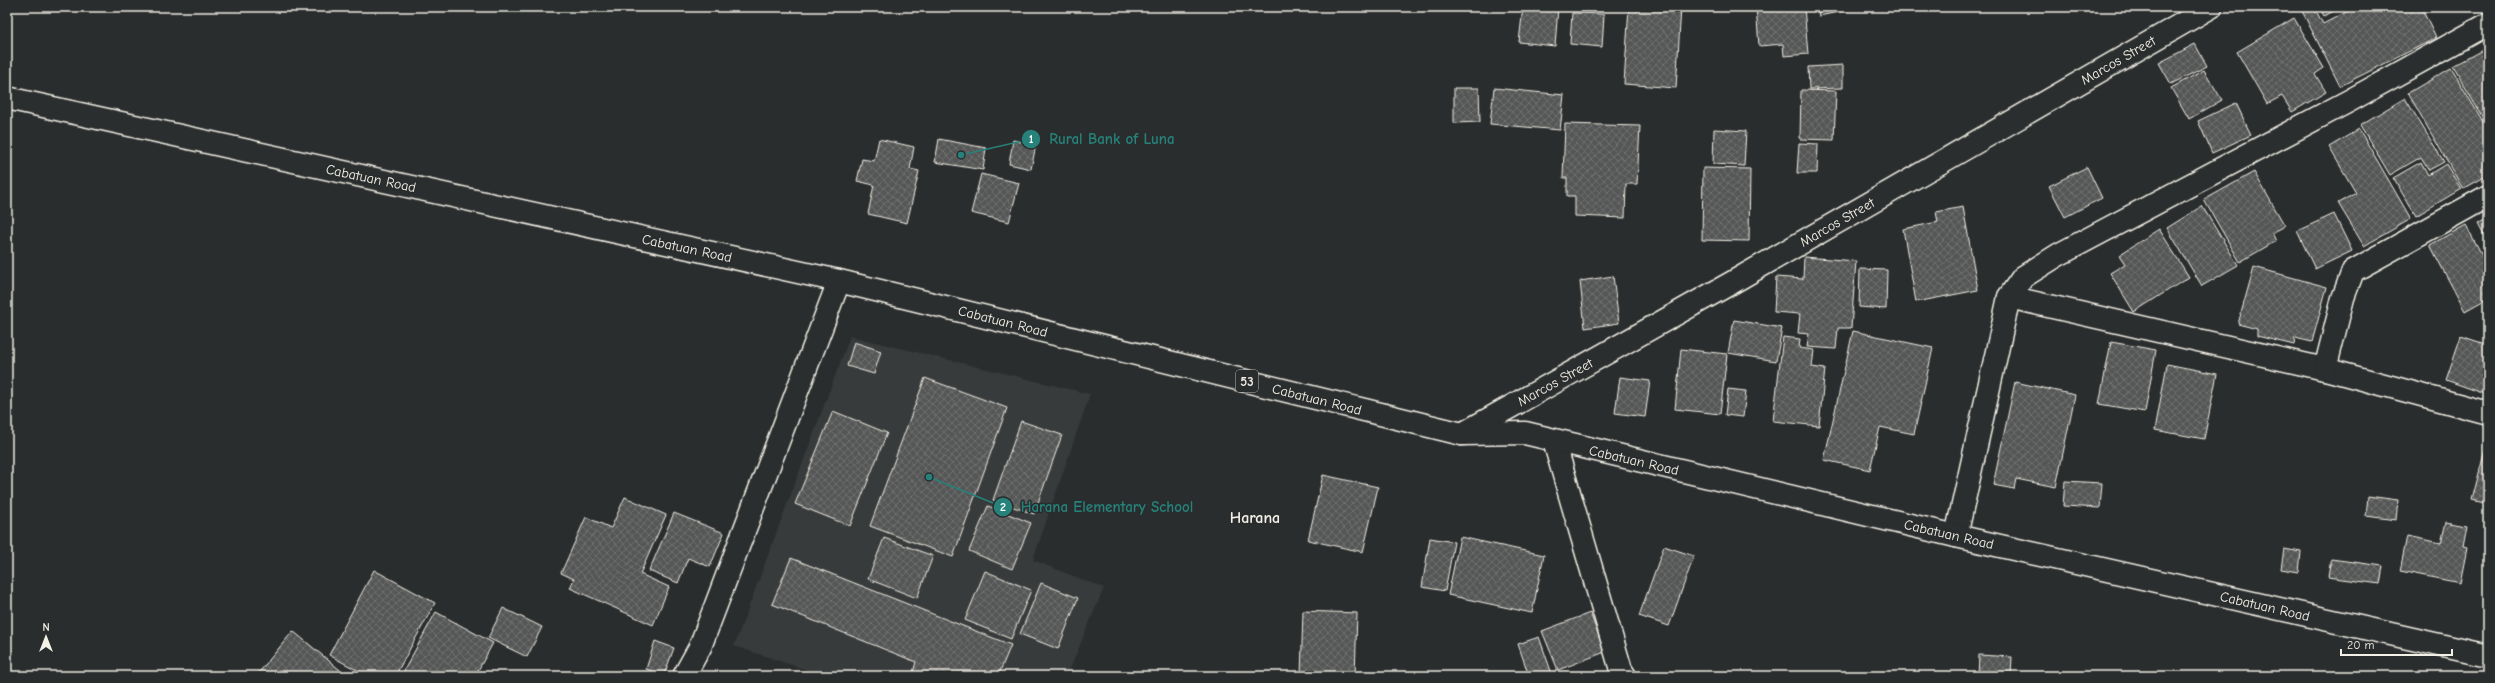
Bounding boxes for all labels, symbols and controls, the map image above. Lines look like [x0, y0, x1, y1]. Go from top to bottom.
street label: Marcos Street [2078, 32, 2160, 89]
callout: Rural Bank of Luna [1021, 125, 1183, 152]
text: Rural Bank of Luna [1049, 130, 1175, 148]
text: 1 [1029, 132, 1034, 146]
street label: Cabatuan Road [324, 161, 417, 196]
street label: Marcos Street [1797, 194, 1879, 251]
street label: Cabatuan Road [640, 231, 733, 266]
street label: Cabatuan Road [956, 302, 1049, 341]
street label: Marcos Street [1515, 354, 1597, 410]
road number: 53 [1236, 370, 1258, 392]
street label: Cabatuan Road [1270, 380, 1363, 419]
street label: Cabatuan Road [1587, 442, 1680, 479]
callout: Harana Elementary School [993, 493, 1201, 520]
text: Harana Elementary School [1021, 498, 1193, 516]
text: 2 [1000, 500, 1006, 514]
district label: Harana [1230, 509, 1280, 527]
street label: Cabatuan Road [1902, 516, 1995, 553]
street label: Cabatuan Road [2218, 588, 2311, 625]
north arrow [26, 617, 66, 657]
text: N [42, 621, 50, 634]
scale bar [2341, 631, 2452, 657]
text: 20 m [2347, 638, 2375, 652]

